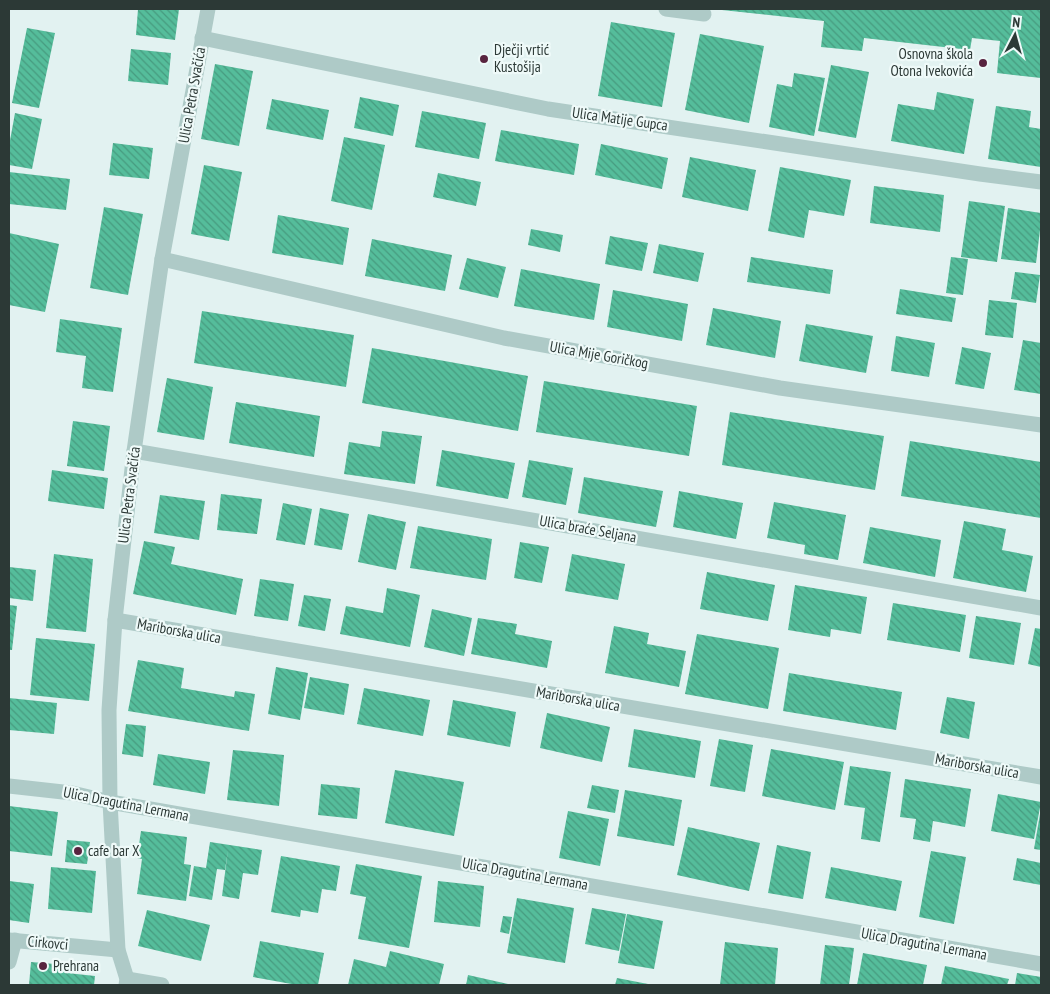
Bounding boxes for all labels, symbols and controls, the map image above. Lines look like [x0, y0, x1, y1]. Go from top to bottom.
north arrow [990, 10, 1040, 60]
text: N [1012, 13, 1021, 31]
place label: Dječji vrtić Kustošija [494, 40, 550, 76]
place label: Osnovna škola Otona Ivekovića [891, 44, 973, 80]
street label: Ulica Petra Svačića [174, 45, 209, 144]
marker: Dječji vrtić Kustošija [478, 53, 490, 65]
marker: Osnovna škola Otona Ivekovića [977, 57, 989, 69]
street label: Ulica Matije Gupca [571, 102, 669, 135]
street label: Ulica Mije Goričkog [548, 336, 650, 373]
street label: Ulica Petra Svačića [113, 446, 144, 544]
street label: Ulica braće Seljana [538, 511, 638, 546]
street label: Mariborska ulica [136, 614, 222, 647]
street label: Mariborska ulica [535, 682, 621, 715]
street label: Mariborska ulica [934, 749, 1020, 782]
street label: Ulica Dragutina Lermana [62, 782, 190, 825]
place label: cafe bar X [88, 841, 140, 860]
marker: cafe bar X [72, 845, 84, 857]
street label: Ulica Dragutina Lermana [461, 853, 589, 894]
street label: Ulica Dragutina Lermana [860, 923, 988, 964]
street label: Cirkovci [27, 931, 69, 954]
place label: Prehrana [53, 956, 99, 975]
marker: Prehrana [37, 960, 49, 972]

